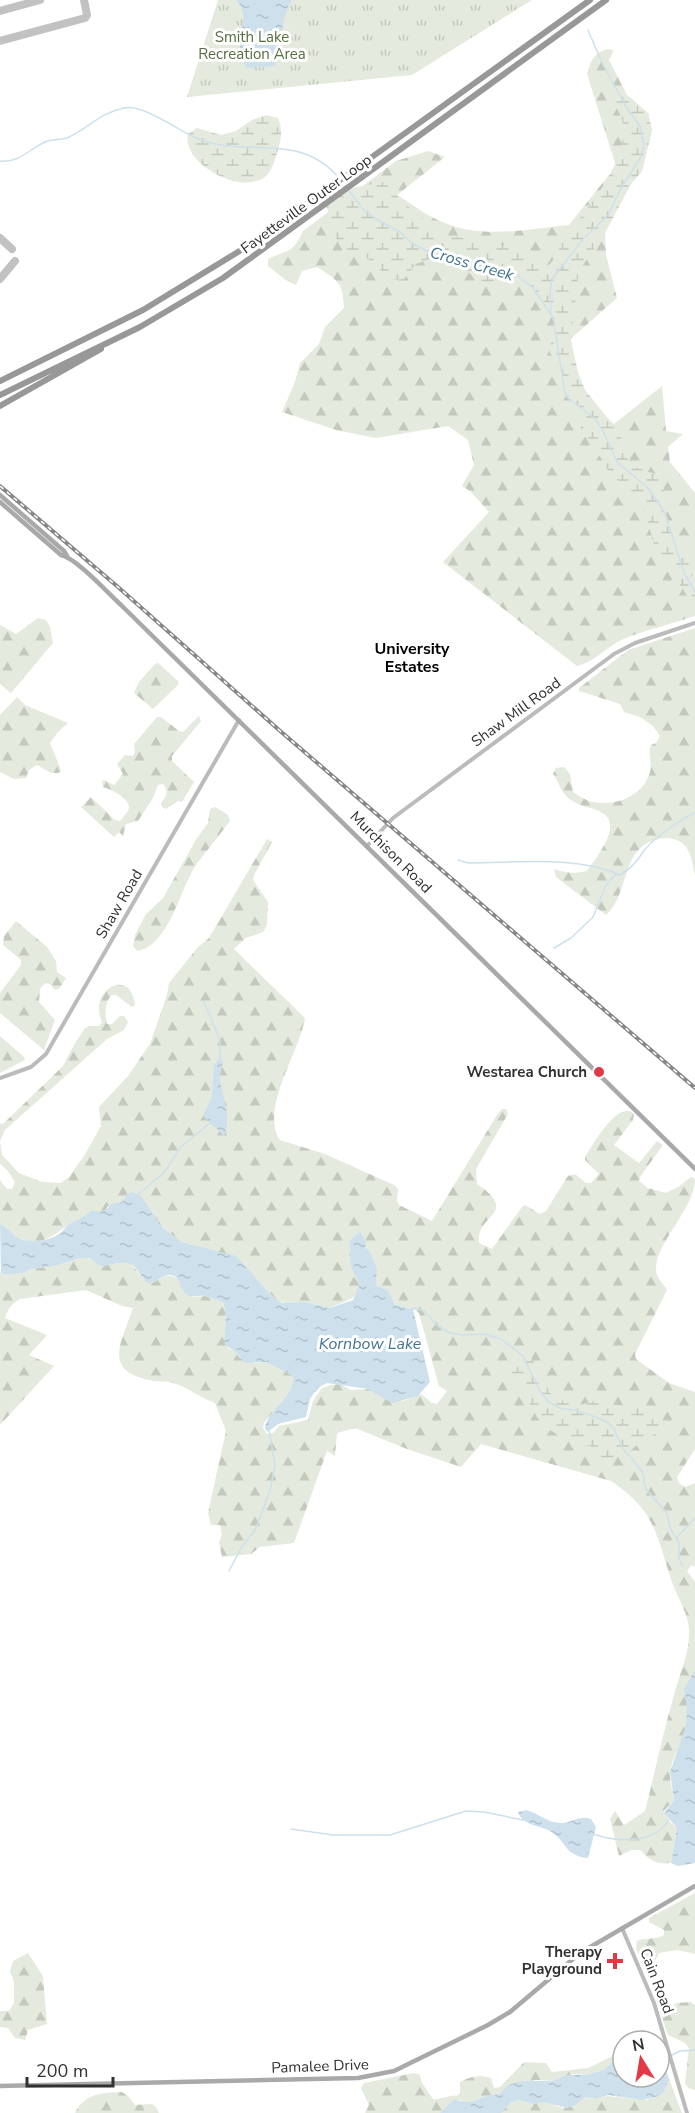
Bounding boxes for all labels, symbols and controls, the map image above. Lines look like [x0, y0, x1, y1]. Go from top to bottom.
park label: Smith Lake Recreation Area [198, 27, 306, 64]
street label: Fayetteville Outer Loop [237, 150, 376, 258]
water label: Cross Creek [427, 242, 517, 287]
district label: University Estates [375, 638, 450, 678]
street label: Shaw Mill Road [467, 673, 565, 751]
street label: Murchison Road [346, 807, 436, 897]
street label: Shaw Road [91, 866, 147, 942]
place label: Westarea Church [467, 1062, 587, 1082]
marker: Westarea Church [592, 1065, 606, 1079]
water label: Kornbow Lake [319, 1333, 422, 1355]
place label: Therapy Playground [522, 1942, 602, 1979]
street label: Cain Road [635, 1945, 679, 2017]
marker: Therapy Playground [606, 1952, 624, 1970]
north arrow [611, 2029, 671, 2089]
text: N [630, 2033, 646, 2057]
scale bar [27, 2050, 112, 2088]
street label: Pamalee Drive [271, 2054, 369, 2078]
text: 200 m [36, 2059, 88, 2083]

